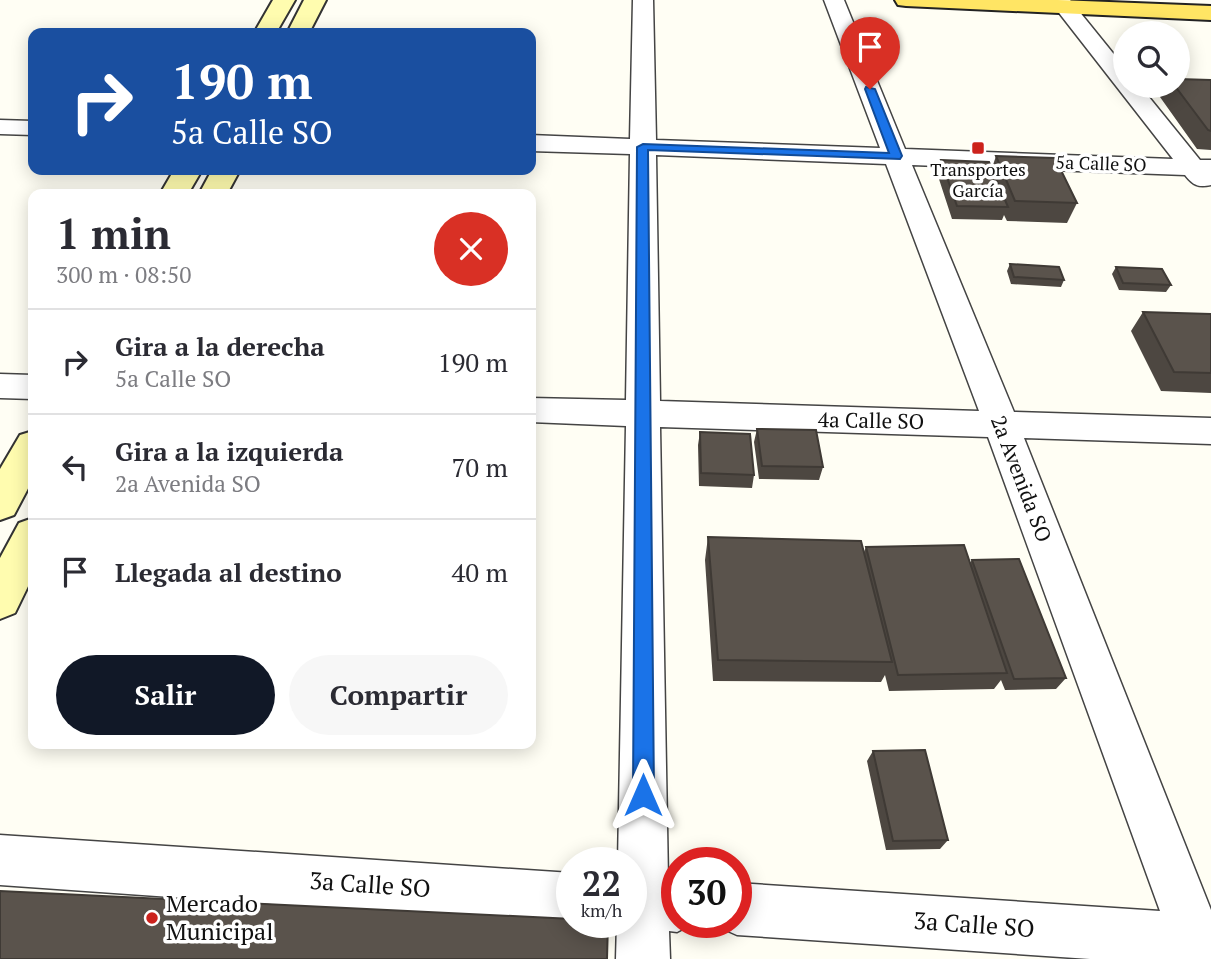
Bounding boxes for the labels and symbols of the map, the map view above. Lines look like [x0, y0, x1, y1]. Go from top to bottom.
pin [840, 17, 900, 89]
marker: Transportes García [970, 140, 986, 156]
street label: 5a Calle SO [1055, 149, 1147, 177]
place label: Transportes García [930, 157, 1026, 202]
street label: 4a Calle SO [818, 405, 924, 435]
street label: 2a Avenida SO [985, 411, 1059, 546]
position arrow [606, 758, 680, 832]
speed limit sign: 30 [661, 847, 752, 938]
street label: 3a Calle SO [308, 864, 432, 904]
place label: Mercado Municipal [166, 887, 273, 947]
street label: 3a Calle SO [912, 904, 1036, 944]
marker: Mercado Municipal [144, 910, 160, 926]

